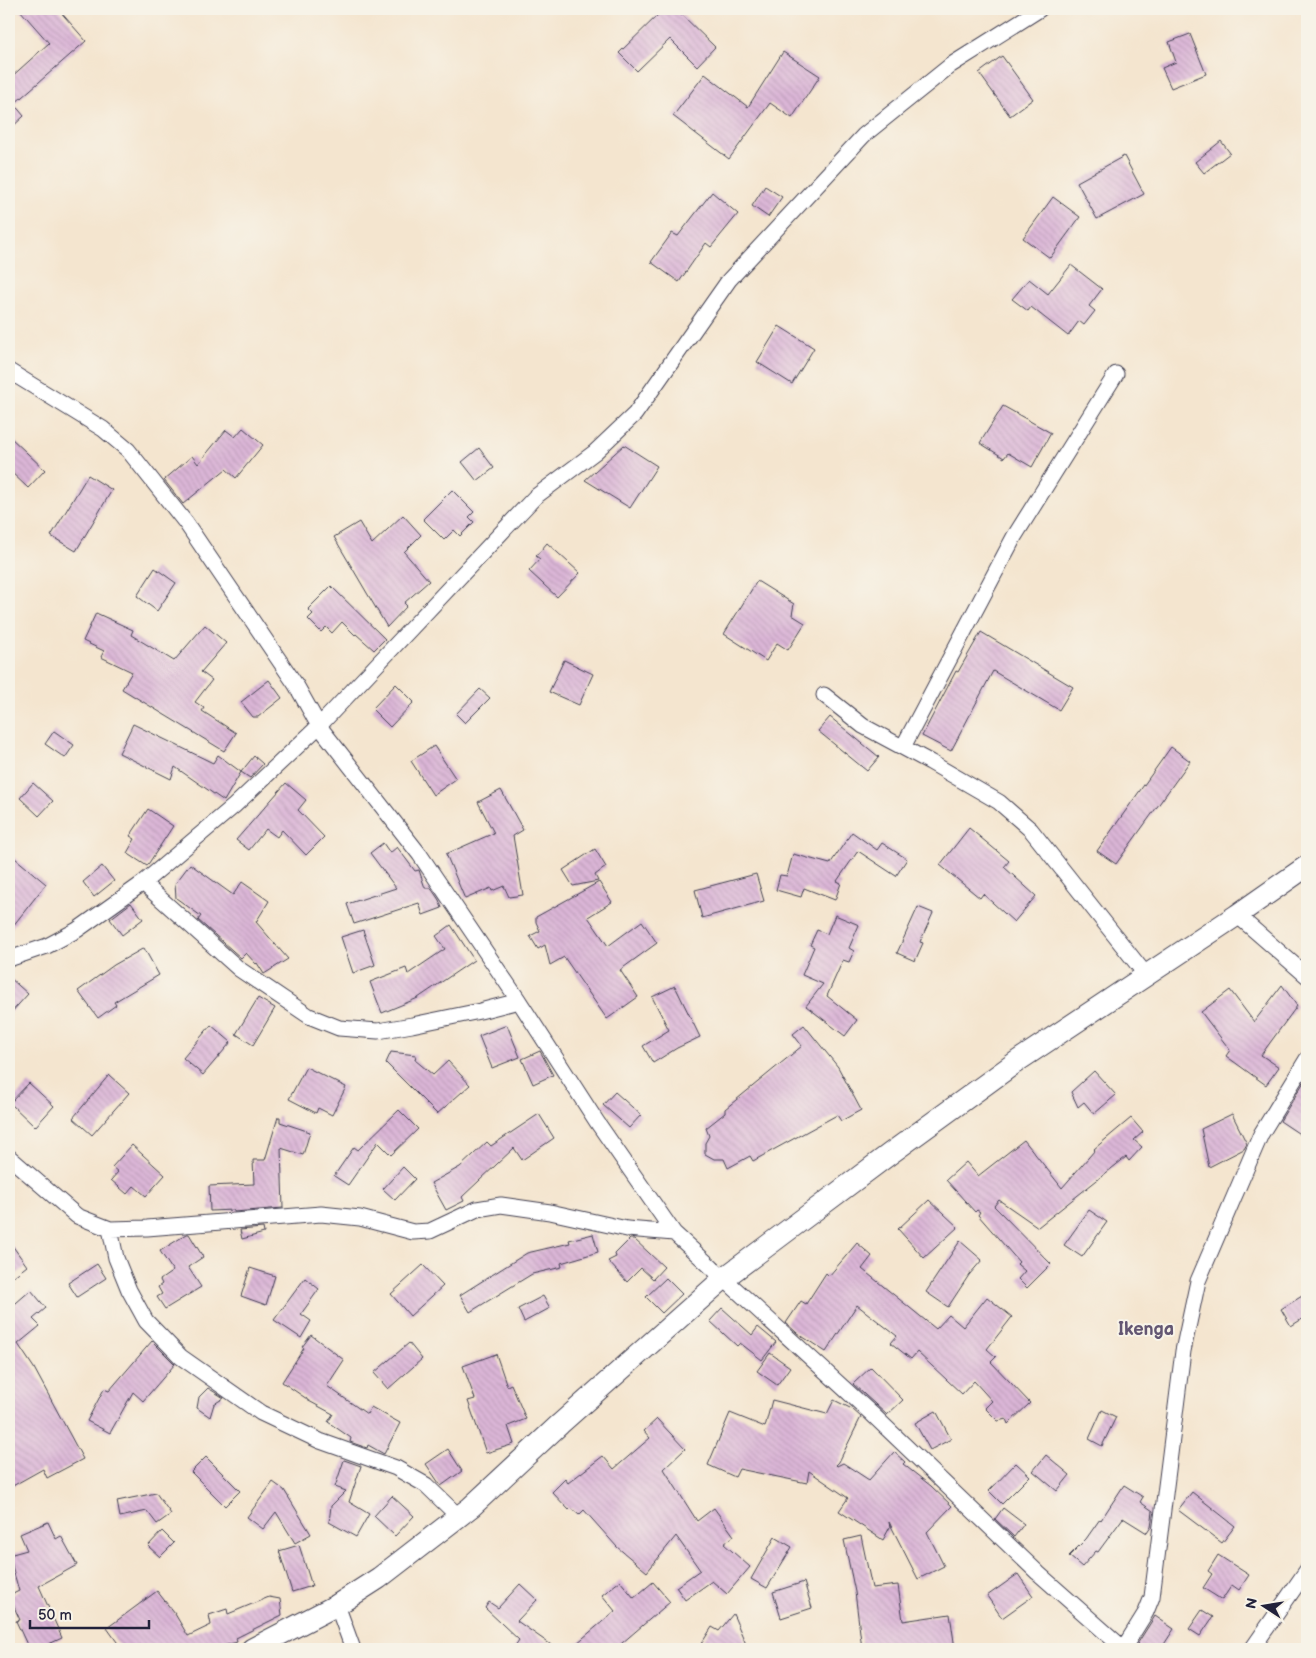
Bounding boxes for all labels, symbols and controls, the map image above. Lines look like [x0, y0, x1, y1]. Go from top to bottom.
district label: Ikenga [1118, 1319, 1174, 1340]
north arrow [1238, 1580, 1288, 1630]
text: N [1242, 1596, 1261, 1610]
scale bar [30, 1598, 149, 1630]
text: 50 m [38, 1606, 72, 1625]

